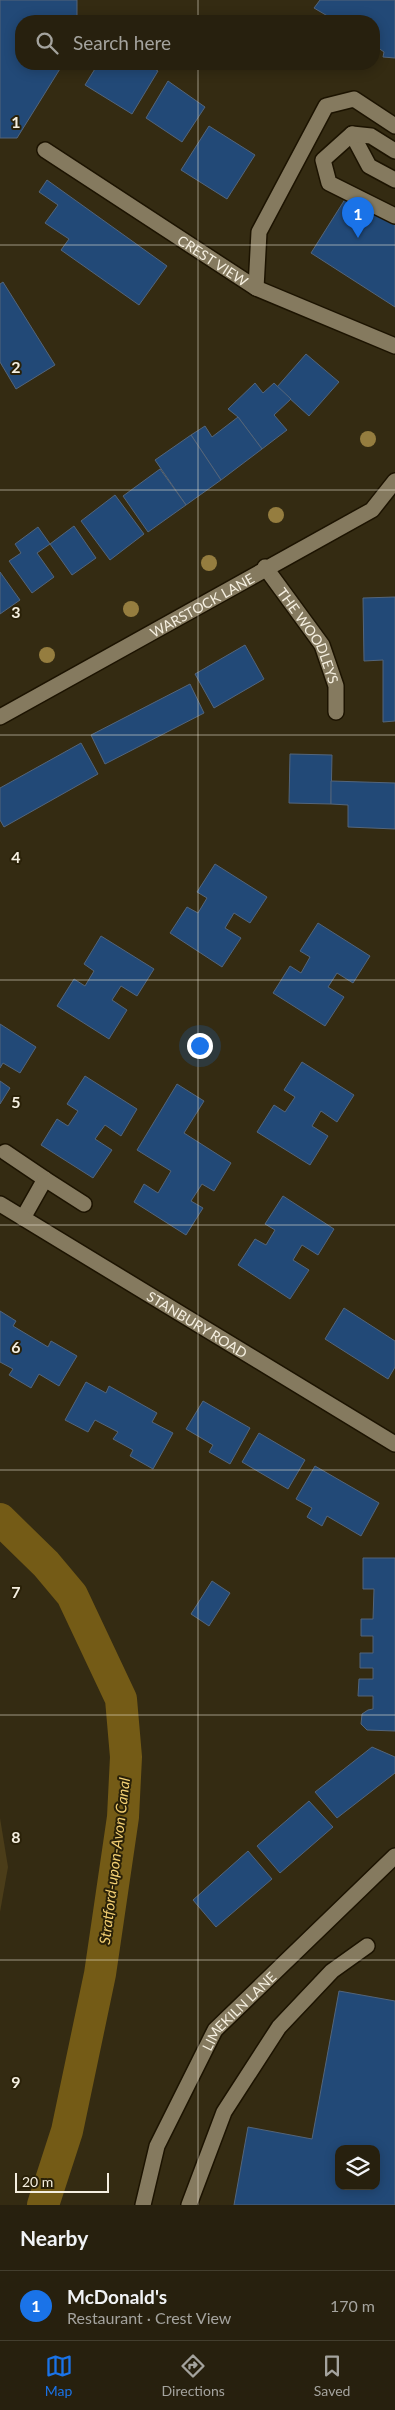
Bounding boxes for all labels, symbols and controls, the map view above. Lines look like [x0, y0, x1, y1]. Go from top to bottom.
search box [15, 15, 380, 70]
icon: search [33, 29, 61, 57]
text: Search here [73, 31, 171, 54]
text: 1 [11, 112, 21, 131]
pin: 1 [342, 197, 374, 238]
street label: CREST VIEW [175, 231, 252, 290]
text: 2 [11, 357, 21, 376]
street label: WARSTOCK LANE [147, 569, 257, 640]
street label: THE WOODLEYS [274, 584, 343, 686]
text: 3 [11, 602, 21, 621]
text: 4 [11, 847, 21, 866]
your location [187, 1033, 213, 1059]
text: 5 [11, 1092, 21, 1111]
street label: STANBURY ROAD [144, 1287, 251, 1361]
text: 6 [11, 1337, 21, 1356]
text: 7 [11, 1582, 21, 1601]
water label: Stratford-upon-Avon Canal [95, 1776, 133, 1945]
text: 8 [11, 1827, 21, 1846]
street label: LIMEKILN LANE [198, 1968, 279, 2053]
text: 9 [11, 2072, 21, 2091]
map controls [335, 2145, 380, 2190]
button: layers [335, 2145, 380, 2190]
scale bar [15, 2170, 109, 2193]
text: 20 m [22, 2173, 53, 2190]
text: Nearby [20, 2225, 88, 2250]
text: McDonald's [67, 2285, 167, 2308]
text: 1 [31, 2296, 41, 2315]
text: 170 m [330, 2296, 375, 2315]
text: Restaurant · Crest View [67, 2308, 231, 2327]
tab: Map [45, 2352, 73, 2399]
tab: Directions [162, 2352, 225, 2399]
tab: Saved [314, 2352, 350, 2399]

